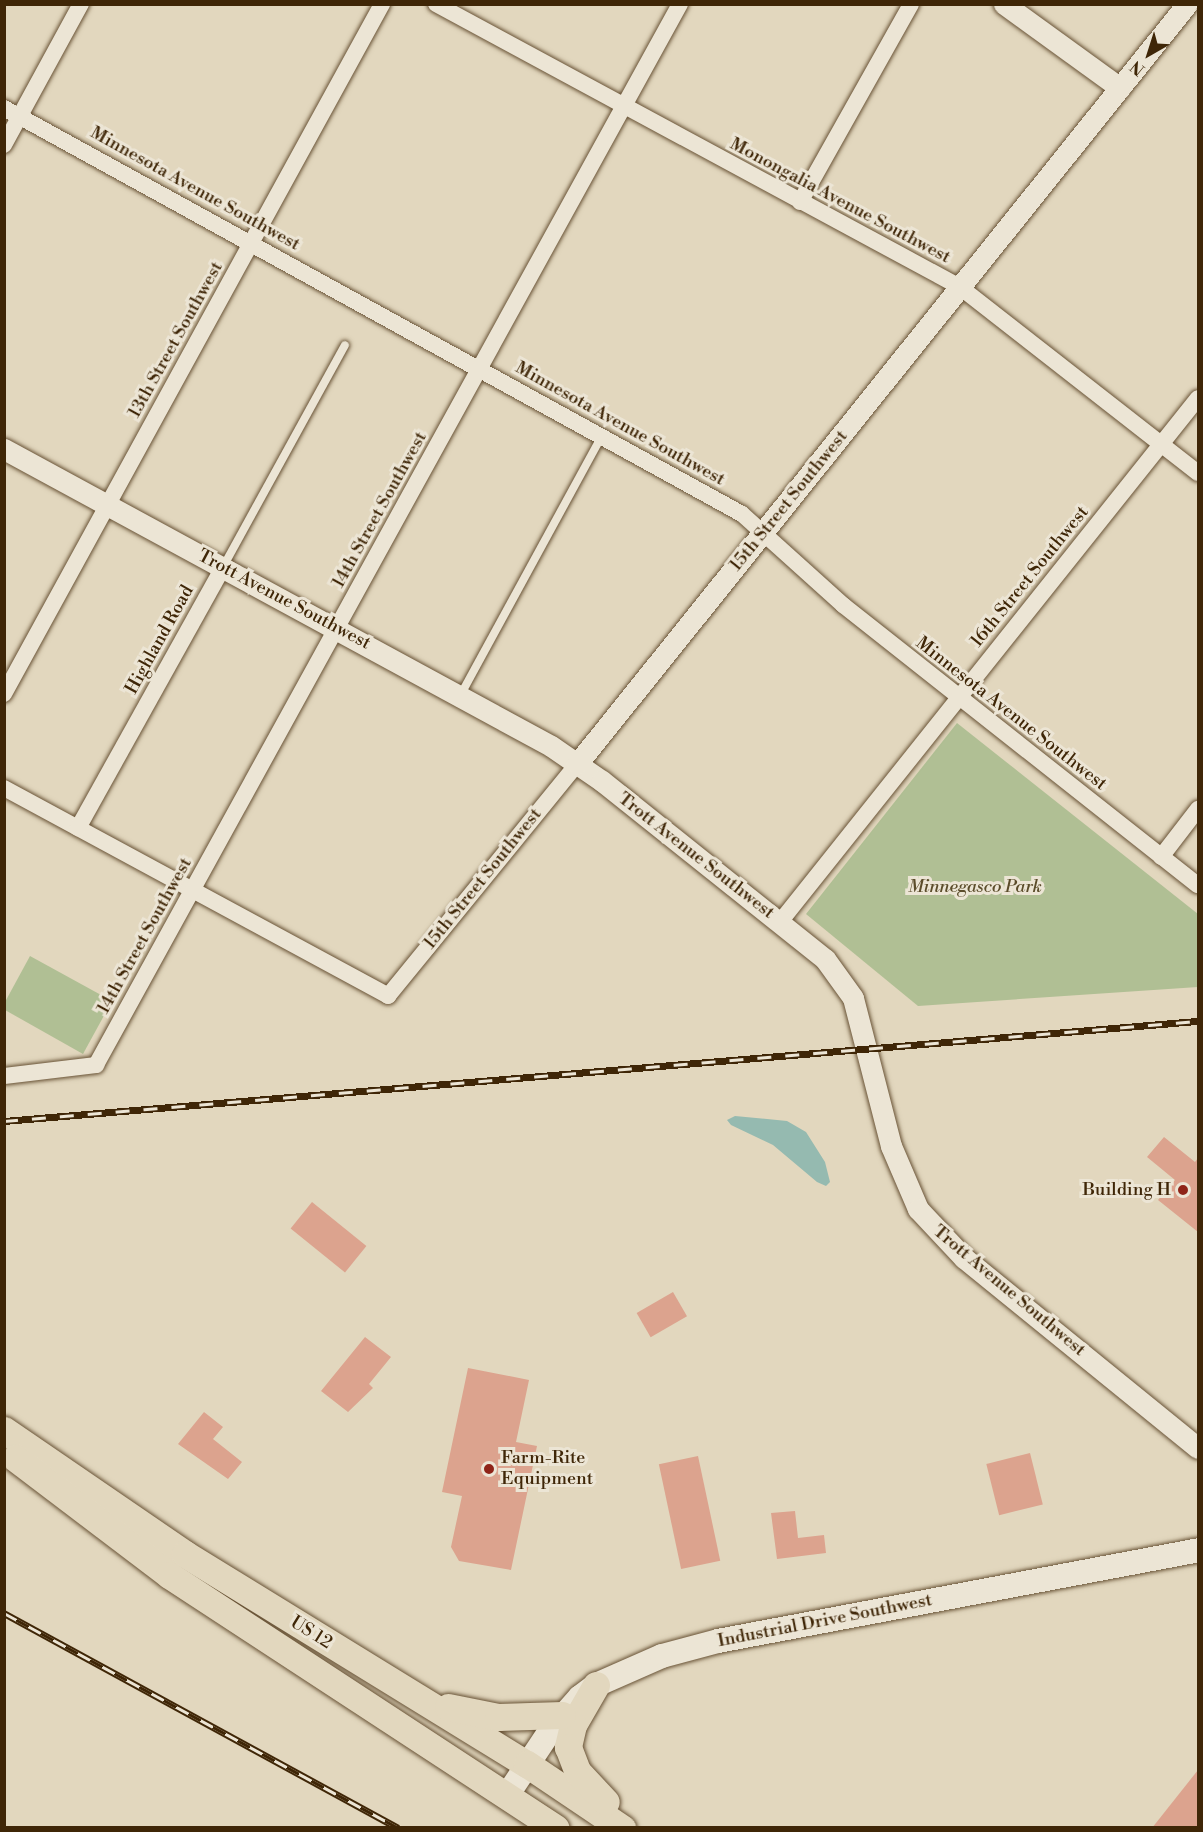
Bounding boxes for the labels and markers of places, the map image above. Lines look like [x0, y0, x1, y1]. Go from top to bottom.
place label: Building H [1082, 1179, 1171, 1201]
marker: Building H [1176, 1183, 1190, 1197]
place label: Farm-Rite Equipment [501, 1448, 593, 1490]
marker: Farm-Rite Equipment [482, 1462, 496, 1476]

